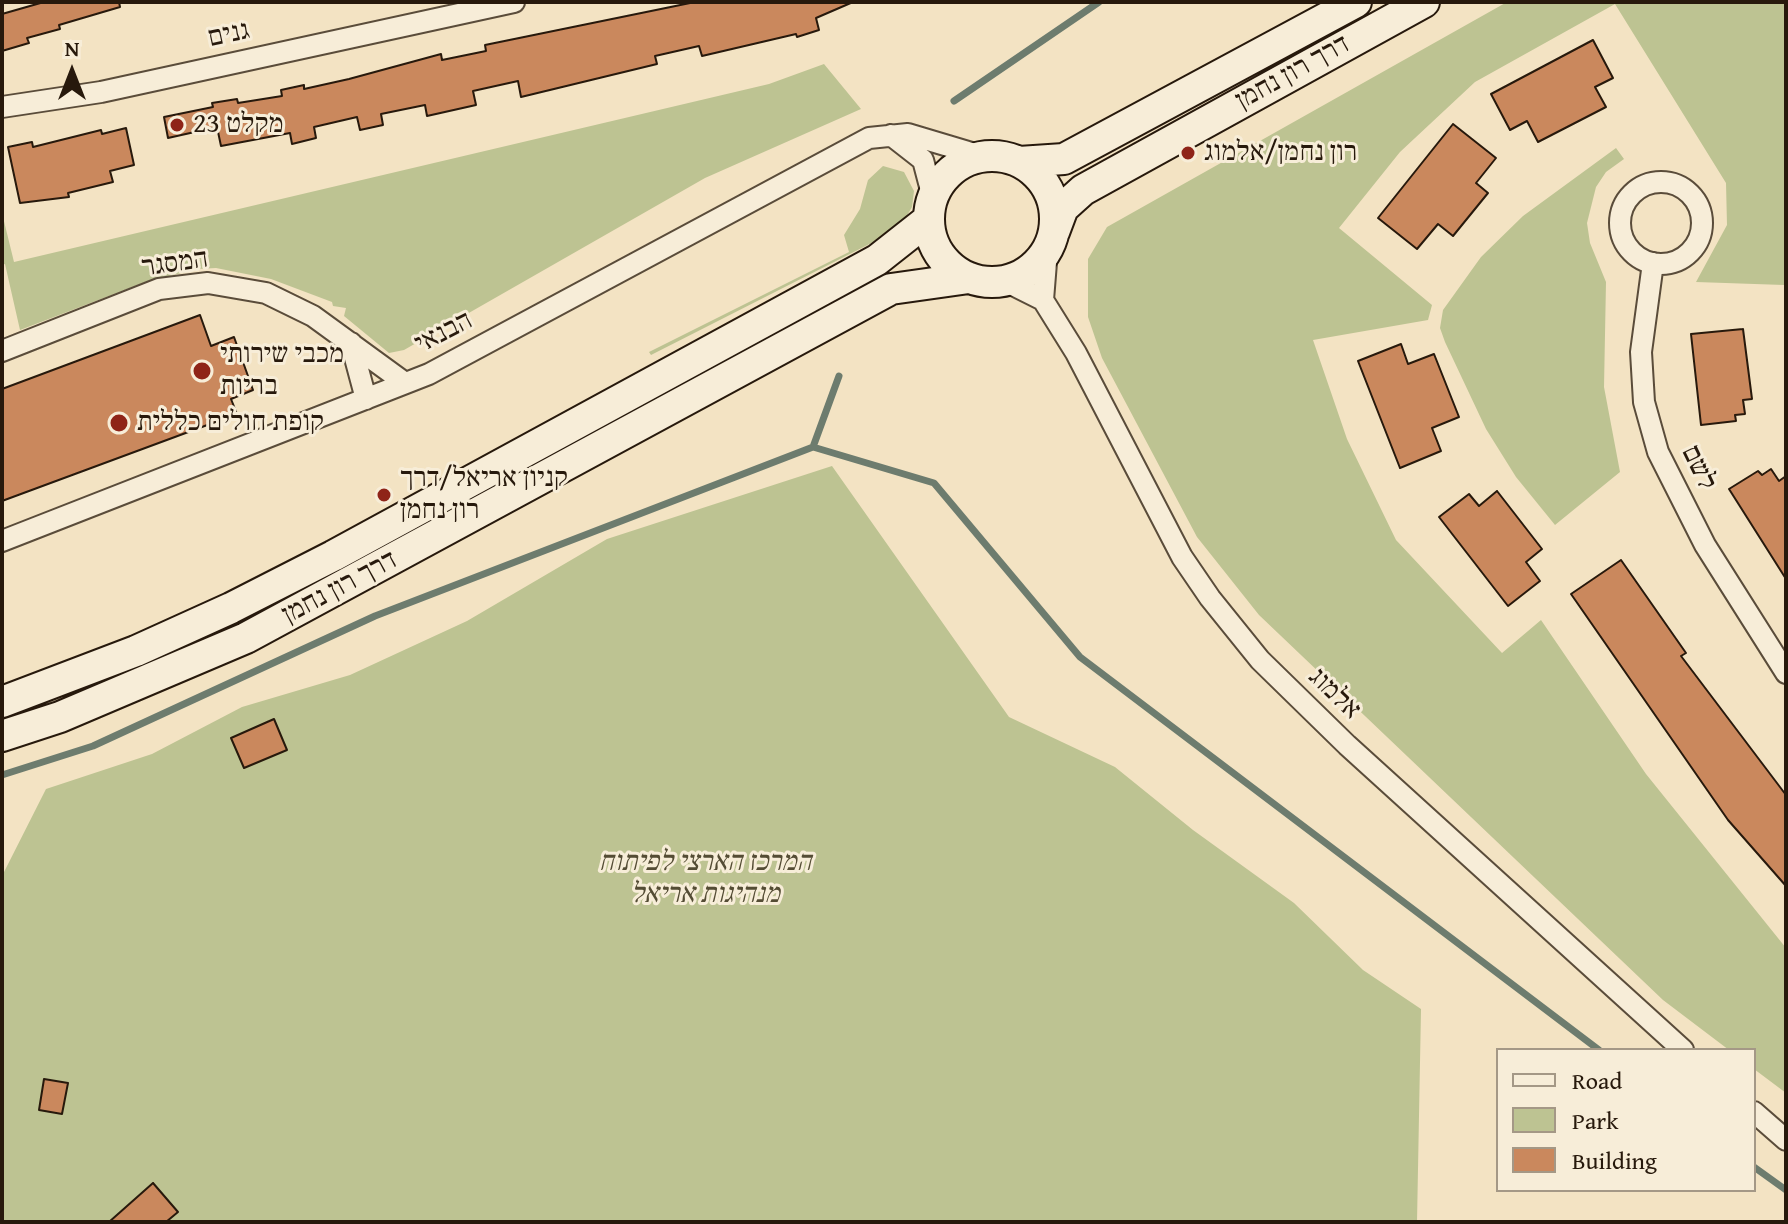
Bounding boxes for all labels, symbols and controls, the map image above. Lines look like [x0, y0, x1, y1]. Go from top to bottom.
street label: גנים [205, 14, 253, 56]
street label: דרך רון נחמן [1230, 28, 1356, 118]
north arrow [32, 32, 112, 112]
text: N [65, 32, 79, 64]
place label: מקלט 23 [193, 108, 283, 142]
marker: מקלט 23 [168, 116, 186, 134]
place label: רון נחמן/אלמוג [1204, 136, 1357, 170]
marker: רון נחמן/אלמוג [1179, 144, 1197, 162]
street label: המסגר [140, 243, 210, 285]
street label: הבנאי [410, 304, 478, 362]
place label: מכבי שירותי בריות [220, 338, 344, 404]
marker: מכבי שירותי בריות [191, 360, 213, 382]
place label: קופת חולים כללית [137, 406, 324, 440]
marker: קופת חולים כללית [108, 412, 130, 434]
street label: לשם [1673, 440, 1723, 496]
place label: קניון אריאל/דרך רון נחמן [400, 462, 568, 528]
marker: קניון אריאל/דרך רון נחמן [375, 486, 393, 504]
street label: דרך רון נחמן [277, 544, 403, 632]
street label: אלמוג [1301, 661, 1367, 727]
park label: המרכז הארצי לפיתוח מנהיגות אריאל [599, 846, 811, 912]
legend [1496, 1048, 1756, 1192]
text: Road [1572, 1063, 1622, 1098]
text: Park [1572, 1103, 1618, 1138]
text: Building [1572, 1143, 1657, 1178]

